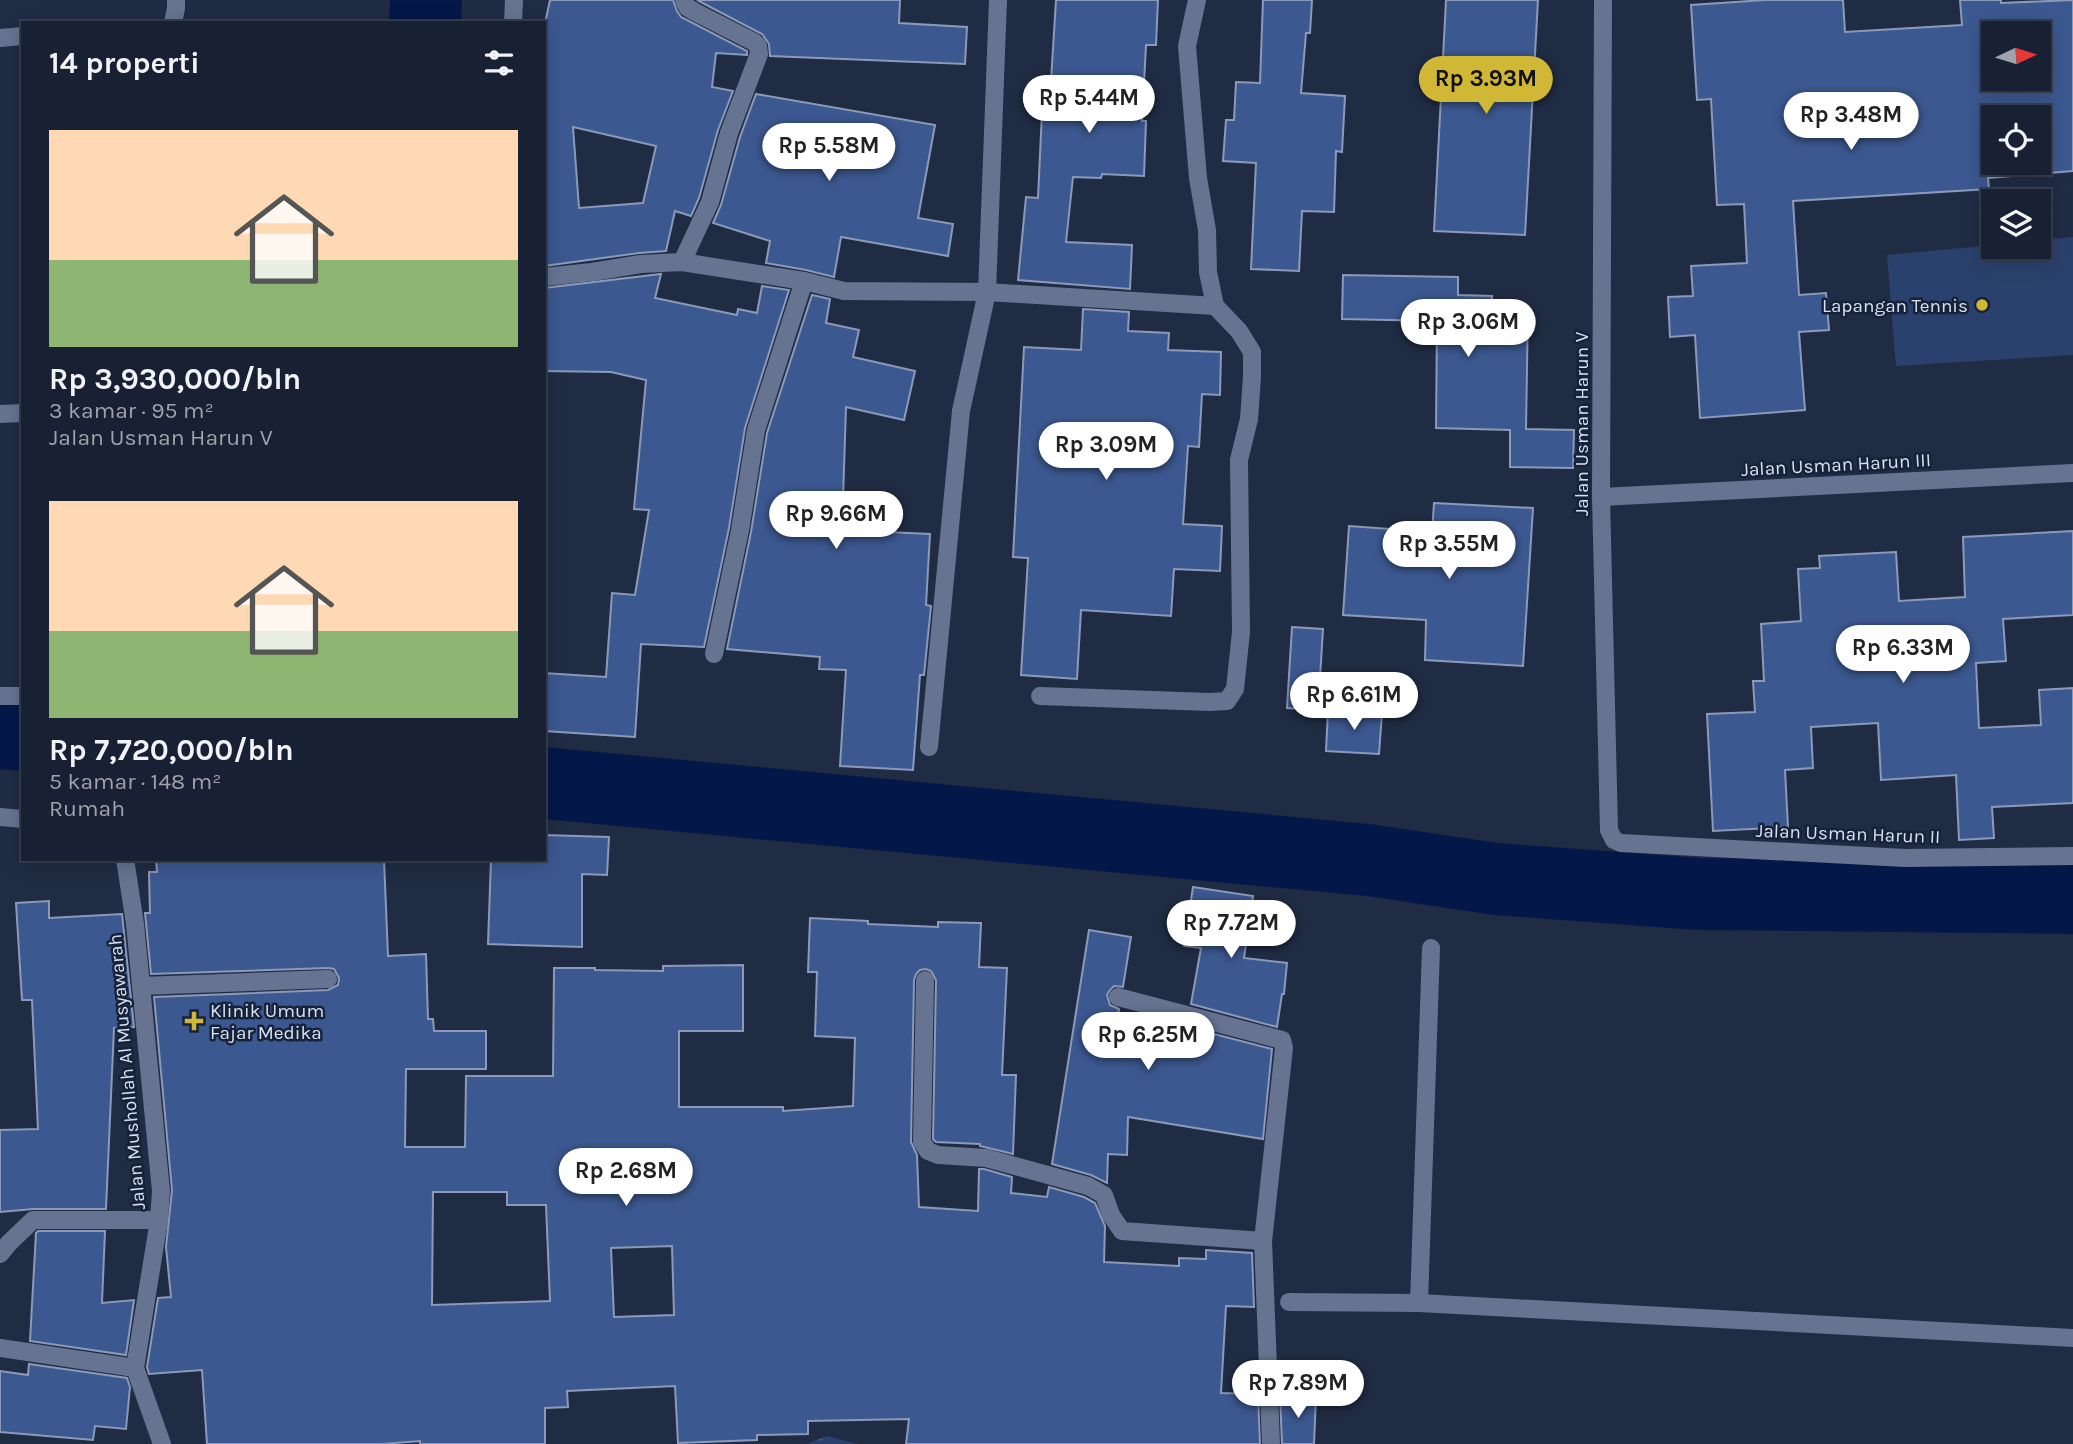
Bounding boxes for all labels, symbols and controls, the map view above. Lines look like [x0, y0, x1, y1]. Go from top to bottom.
north arrow [1981, 21, 2051, 91]
map controls [1981, 21, 2051, 259]
icon: filters [480, 44, 518, 82]
text: 14 properti [49, 45, 200, 81]
pin: Rp 3.93M [1414, 57, 1558, 116]
text: Rp 3.93M [1435, 65, 1537, 92]
pin: Rp 5.44M [1017, 76, 1161, 135]
text: Rp 5.44M [1039, 84, 1139, 111]
pin: Rp 3.48M [1779, 92, 1923, 152]
text: Rp 3.48M [1800, 101, 1902, 128]
button: locate [1981, 105, 2051, 175]
pin: Rp 5.58M [757, 124, 901, 183]
text: Rp 5.58M [778, 132, 880, 159]
icon: home [221, 176, 347, 302]
button: layers [1981, 189, 2051, 259]
place label: Lapangan Tennis [1822, 295, 1968, 317]
marker: Lapangan Tennis [1974, 297, 1990, 313]
pin: Rp 3.06M [1396, 300, 1540, 359]
text: Rp 3.06M [1417, 308, 1519, 335]
street label: Jalan Usman Harun V [1571, 331, 1593, 516]
text: Rp 3,930,000/bln [49, 361, 301, 397]
text: 3 kamar · 95 m² [49, 397, 214, 424]
pin: Rp 3.09M [1034, 422, 1178, 482]
text: Jalan Usman Harun V [49, 424, 273, 451]
text: Rp 3.09M [1055, 431, 1157, 458]
street label: Jalan Usman Harun III [1741, 449, 1931, 481]
pin: Rp 9.66M [764, 491, 908, 551]
text: Rp 9.66M [785, 500, 887, 527]
pin: Rp 3.55M [1377, 522, 1521, 581]
text: Rp 3.55M [1399, 530, 1499, 557]
icon: home [221, 547, 347, 673]
pin: Rp 6.33M [1831, 626, 1975, 685]
text: Rp 6.33M [1852, 634, 1954, 661]
pin: Rp 6.61M [1282, 672, 1426, 732]
text: Rp 6.61M [1306, 681, 1402, 708]
text: Rp 7,720,000/bln [49, 732, 294, 768]
text: 5 kamar · 148 m² [49, 768, 221, 795]
text: Rumah [49, 795, 125, 822]
street label: Jalan Usman Harun II [1755, 820, 1941, 848]
pin: Rp 7.72M [1159, 900, 1303, 960]
text: Rp 7.72M [1183, 909, 1279, 936]
street label: Jalan Mushollah Al Musyawarah [104, 933, 150, 1211]
place label: Klinik Umum Fajar Medika [210, 1000, 324, 1044]
marker: Klinik Umum Fajar Medika [184, 1011, 204, 1031]
pin: Rp 6.25M [1076, 1012, 1220, 1072]
text: Rp 6.25M [1098, 1021, 1198, 1048]
pin: Rp 2.68M [554, 1148, 698, 1208]
text: Rp 2.68M [575, 1157, 677, 1184]
pin: Rp 7.89M [1226, 1360, 1370, 1420]
text: Rp 7.89M [1248, 1369, 1348, 1396]

